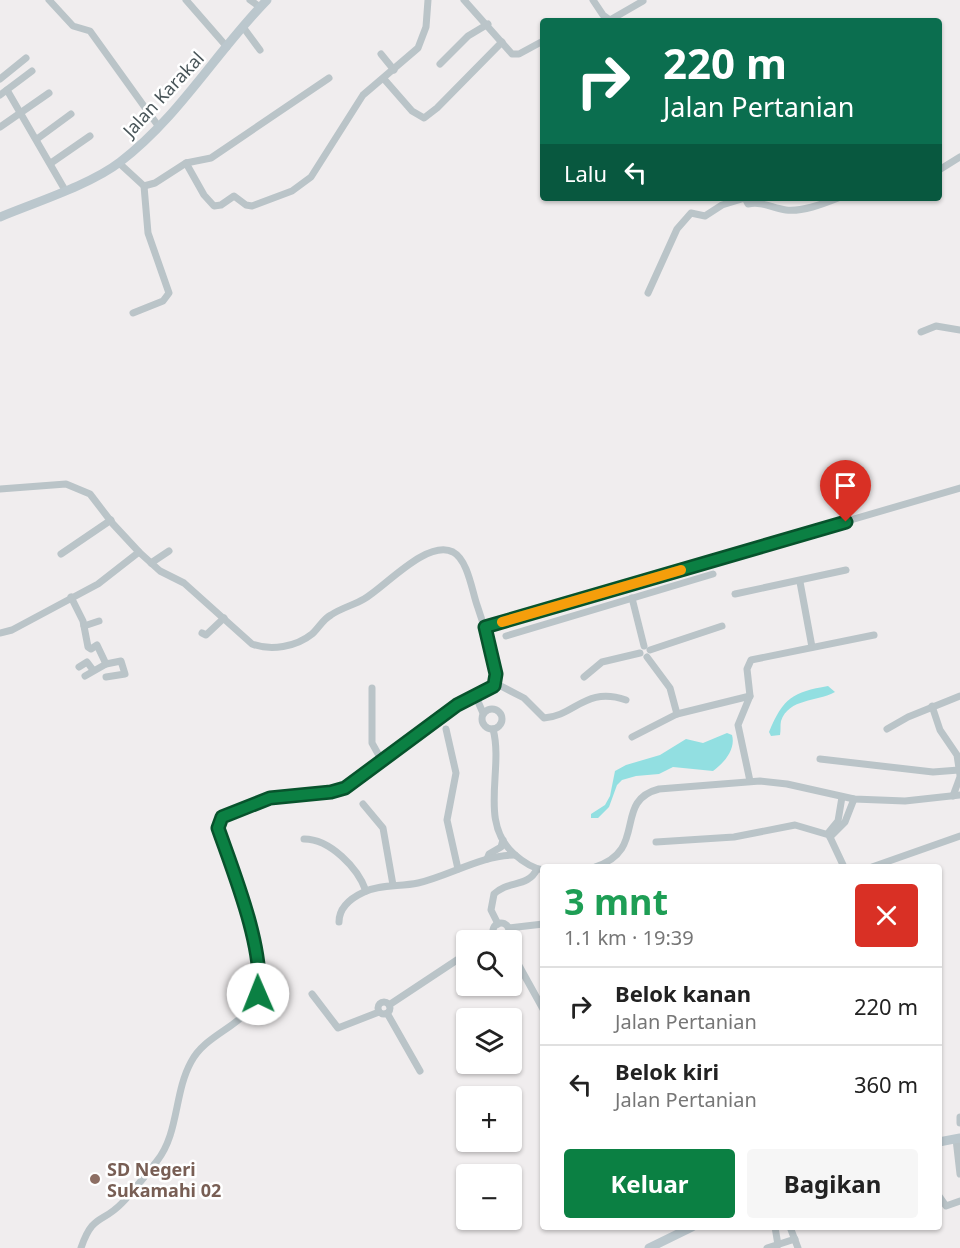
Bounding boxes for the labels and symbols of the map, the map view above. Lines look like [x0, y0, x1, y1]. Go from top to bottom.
street label: Jalan Karakal [116, 46, 209, 143]
pin [820, 460, 871, 522]
position arrow [226, 962, 290, 1026]
place label: SD Negeri Sukamahi 02 [107, 1157, 221, 1202]
marker: SD Negeri Sukamahi 02 [88, 1172, 102, 1186]

